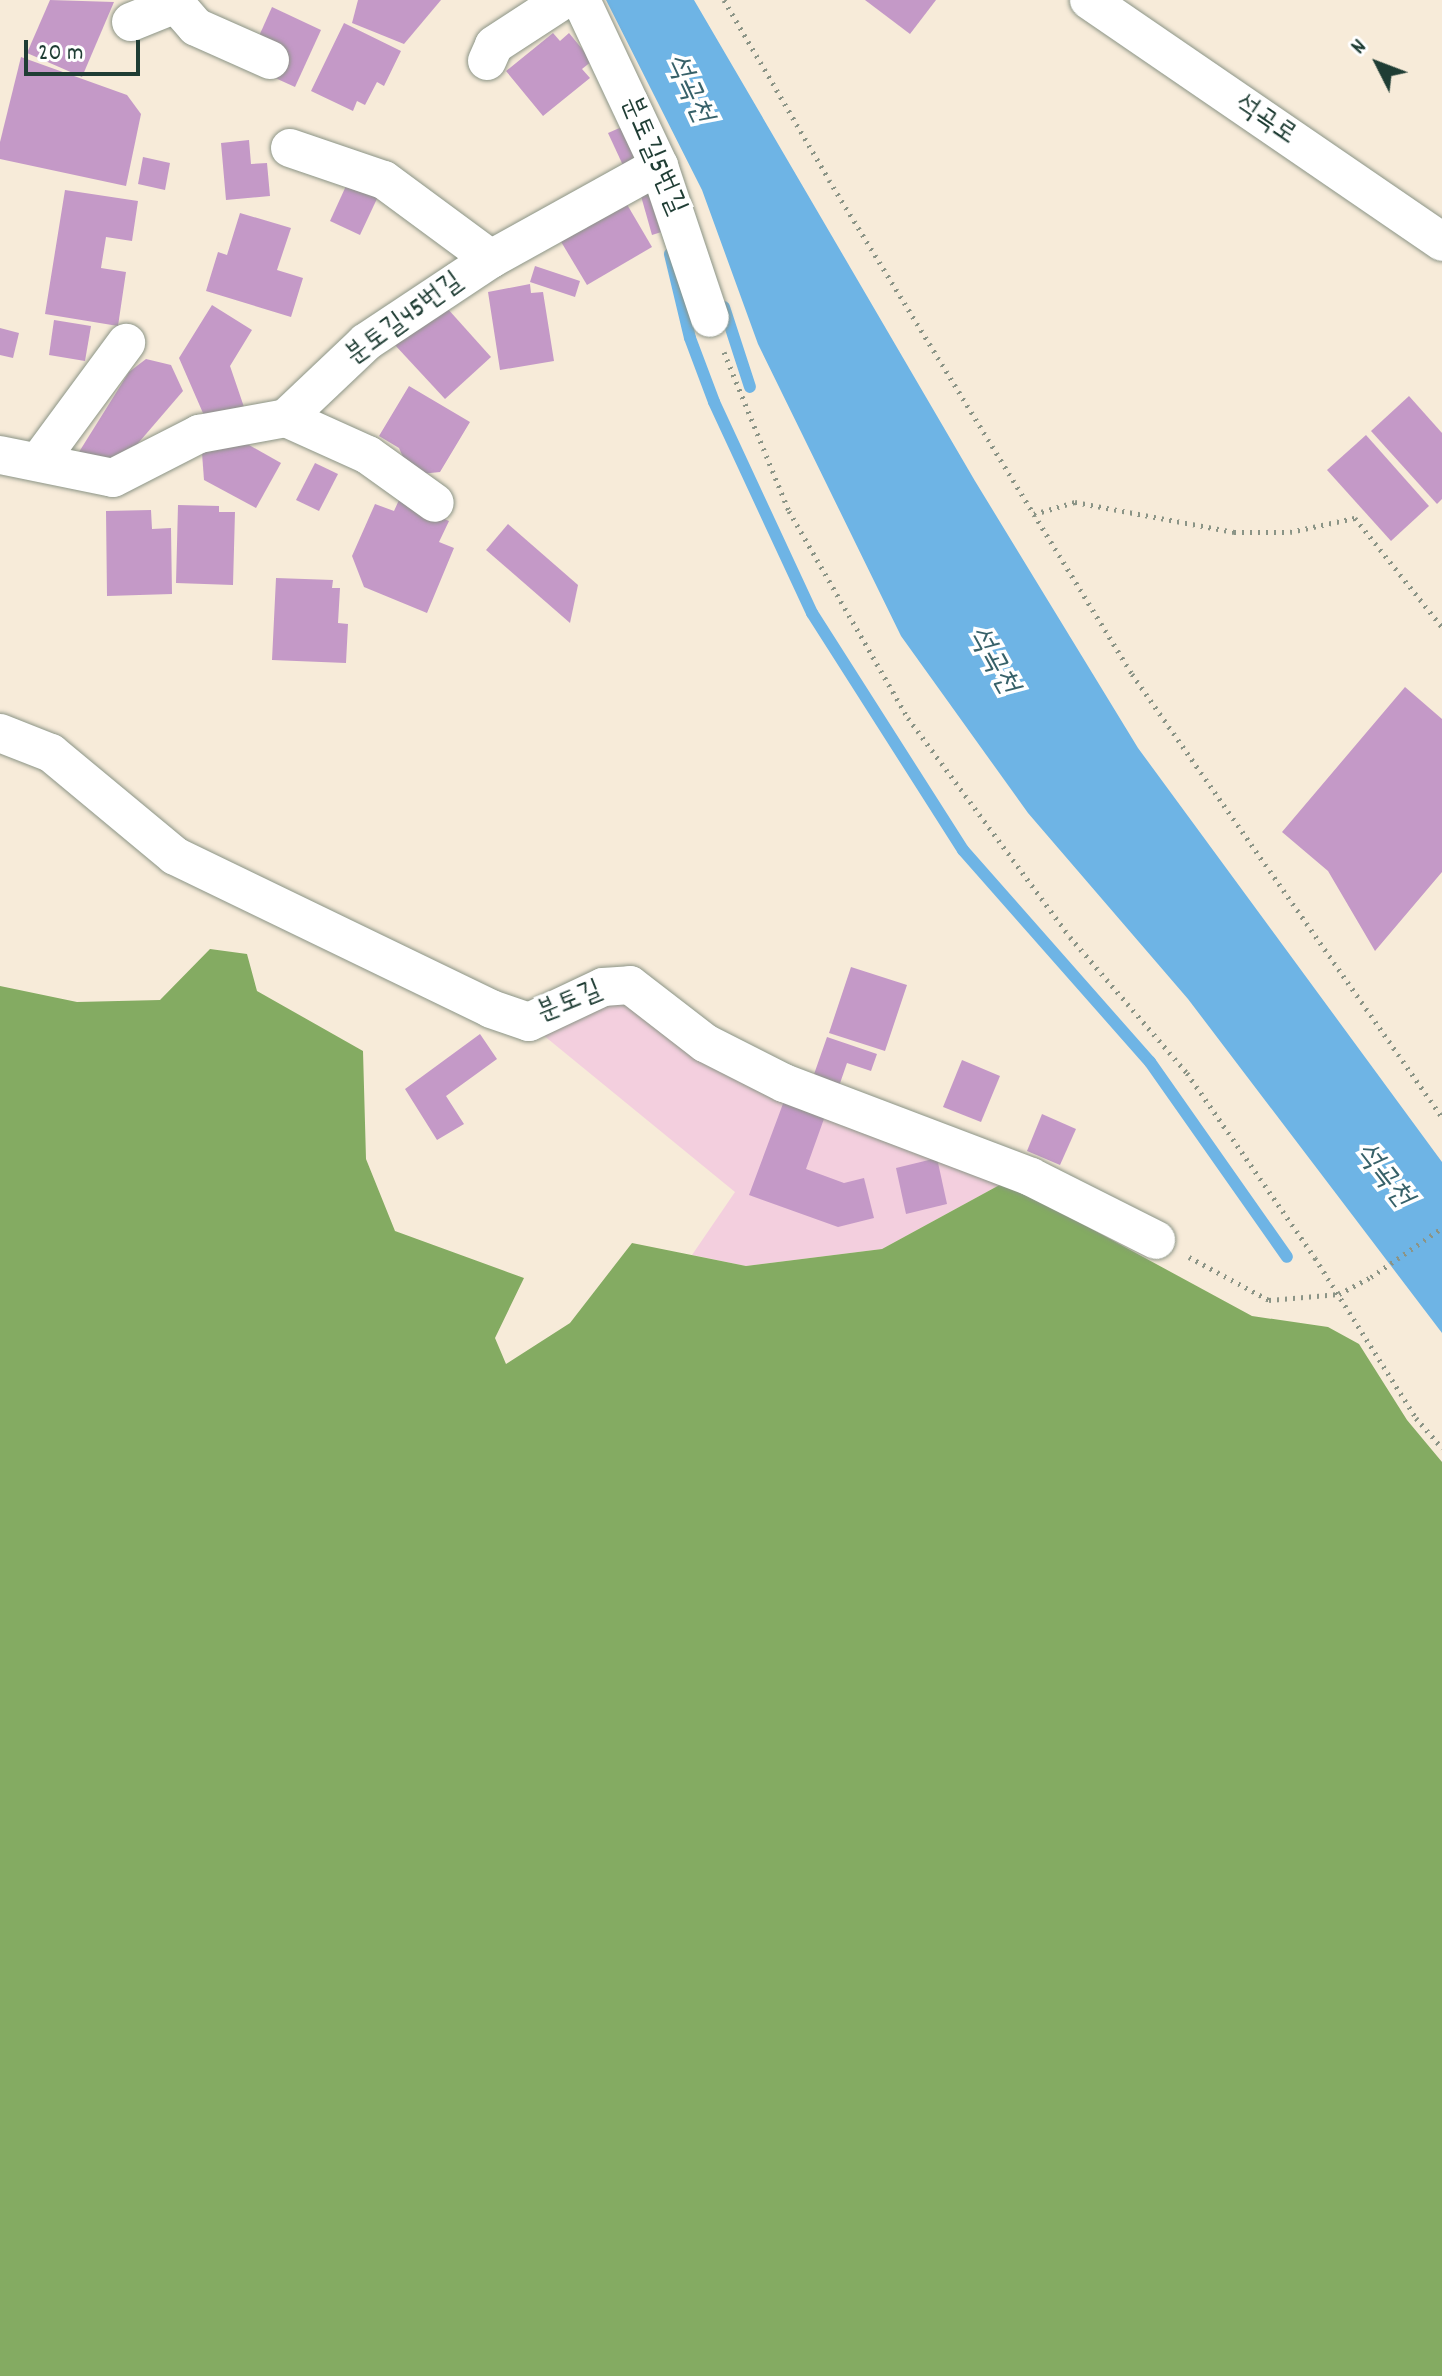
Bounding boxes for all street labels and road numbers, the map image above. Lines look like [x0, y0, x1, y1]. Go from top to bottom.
street label: 석곡로 [1228, 88, 1302, 154]
street label: 분토길5번길 [612, 92, 692, 220]
street label: 분토길45번길 [340, 266, 470, 374]
street label: 분토길 [532, 975, 608, 1031]

